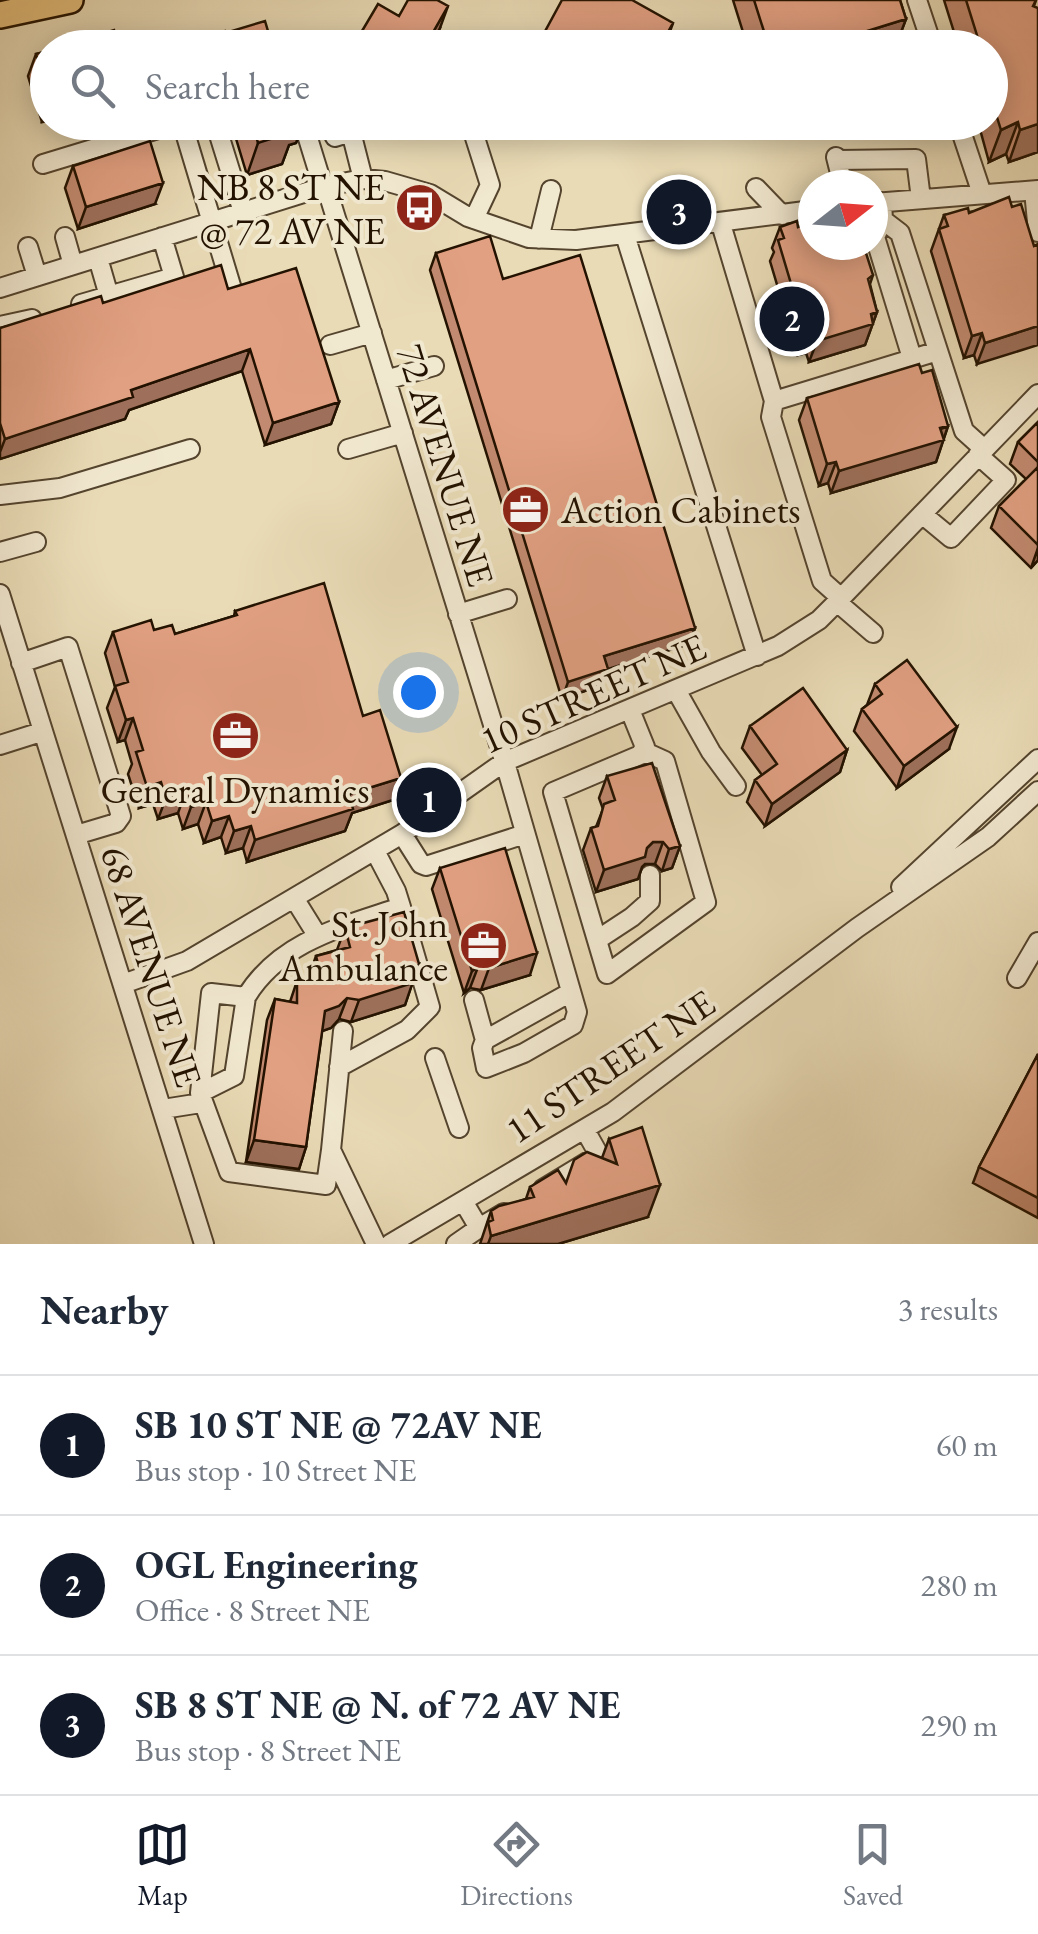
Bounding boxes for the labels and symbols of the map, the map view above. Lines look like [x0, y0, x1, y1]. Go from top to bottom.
place label: NB 8 ST NE @ 72 AV NE [197, 162, 385, 255]
north arrow [798, 170, 888, 260]
pin: 3 [646, 174, 712, 250]
bus stop icon: NB 8 ST NE @ 72 AV NE [394, 182, 446, 234]
pin: 2 [760, 282, 824, 356]
street label: 72 AVENUE NE [386, 338, 506, 592]
office icon: Action Cabinets [500, 483, 552, 535]
place label: Action Cabinets [560, 485, 801, 534]
street label: 10 STREET NE [473, 621, 713, 765]
your location [393, 667, 444, 718]
office icon: General Dynamics [209, 709, 261, 761]
pin: 1 [396, 762, 462, 838]
place label: General Dynamics [100, 765, 370, 814]
street label: 68 AVENUE NE [90, 839, 214, 1093]
place label: St. John Ambulance [278, 899, 448, 992]
office icon: St. John Ambulance [457, 919, 509, 971]
street label: 11 STREET NE [496, 978, 724, 1154]

